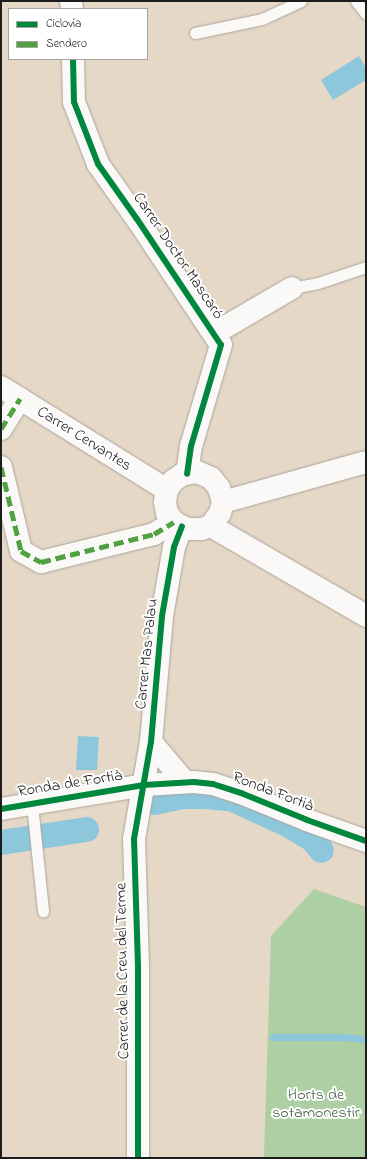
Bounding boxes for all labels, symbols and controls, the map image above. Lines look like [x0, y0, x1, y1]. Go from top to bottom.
legend [8, 8, 148, 60]
text: Ciclovía [46, 15, 82, 33]
text: Sendero [46, 35, 87, 53]
street label: Carrer Doctor Mascaró [128, 189, 228, 323]
street label: Carrer Cervantes [33, 402, 135, 476]
street label: Carrer Mas Palau [132, 598, 162, 710]
street label: Ronda de Fortià [16, 766, 124, 802]
street label: Ronda Fortià [230, 768, 316, 816]
street label: Carrer de la Creu del Terme [112, 882, 134, 1060]
park label: Horts de sotamonestir [272, 1085, 360, 1123]

